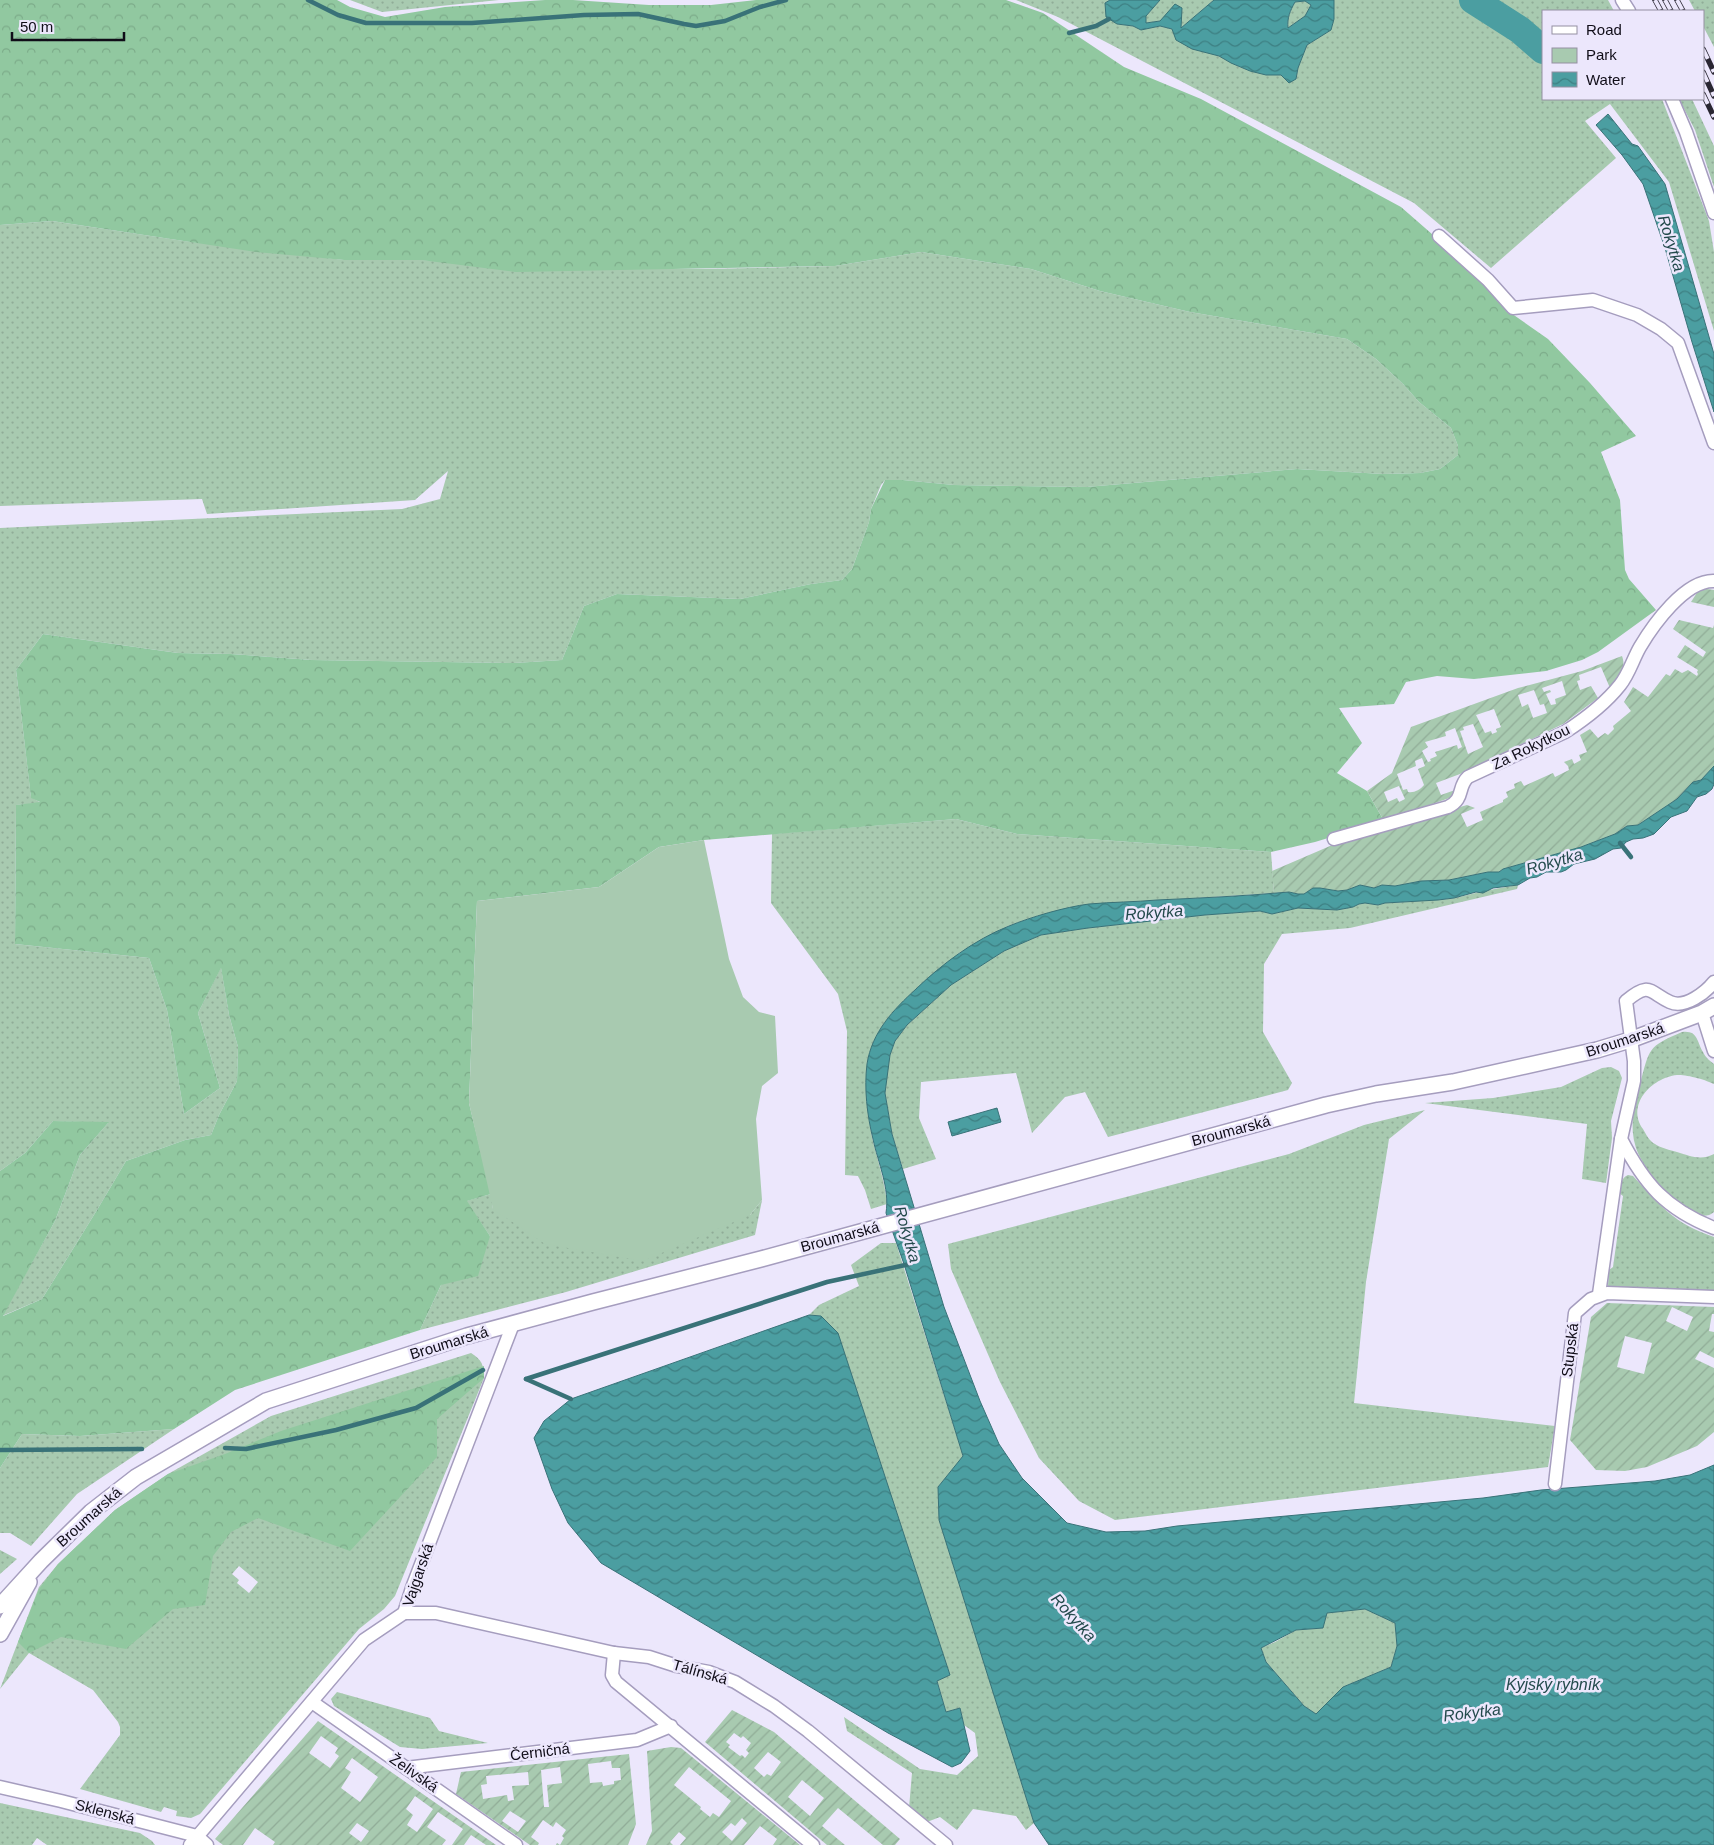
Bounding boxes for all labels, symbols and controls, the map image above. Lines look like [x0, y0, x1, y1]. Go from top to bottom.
scale bar [12, 10, 125, 42]
legend [1542, 10, 1704, 100]
text: 50 m [20, 18, 53, 35]
text: Road [1586, 21, 1622, 38]
text: Park [1586, 46, 1617, 63]
text: Water [1586, 71, 1625, 88]
water label: Rokytka [1655, 213, 1688, 273]
street label: Za Rokytkou [1489, 720, 1572, 773]
water label: Rokytka [1524, 845, 1584, 878]
water label: Rokytka [1125, 902, 1184, 923]
street label: Broumarská [1584, 1019, 1667, 1060]
street label: Broumarská [1190, 1112, 1273, 1149]
water label: Rokytka [891, 1204, 924, 1264]
street label: Broumarská [799, 1218, 882, 1255]
street label: Stupská [1558, 1321, 1581, 1378]
street label: Broumarská [408, 1322, 491, 1362]
street label: Broumarská [53, 1483, 125, 1550]
street label: Vajgarská [399, 1540, 436, 1609]
water label: Rokytka [1048, 1590, 1099, 1645]
street label: Tálínská [671, 1656, 730, 1688]
water label: Kyjský rybník [1506, 1676, 1601, 1693]
water label: Rokytka [1442, 1701, 1502, 1724]
street label: Černičná [509, 1739, 571, 1764]
street label: Želivská [387, 1750, 442, 1796]
street label: Sklenská [74, 1795, 137, 1828]

